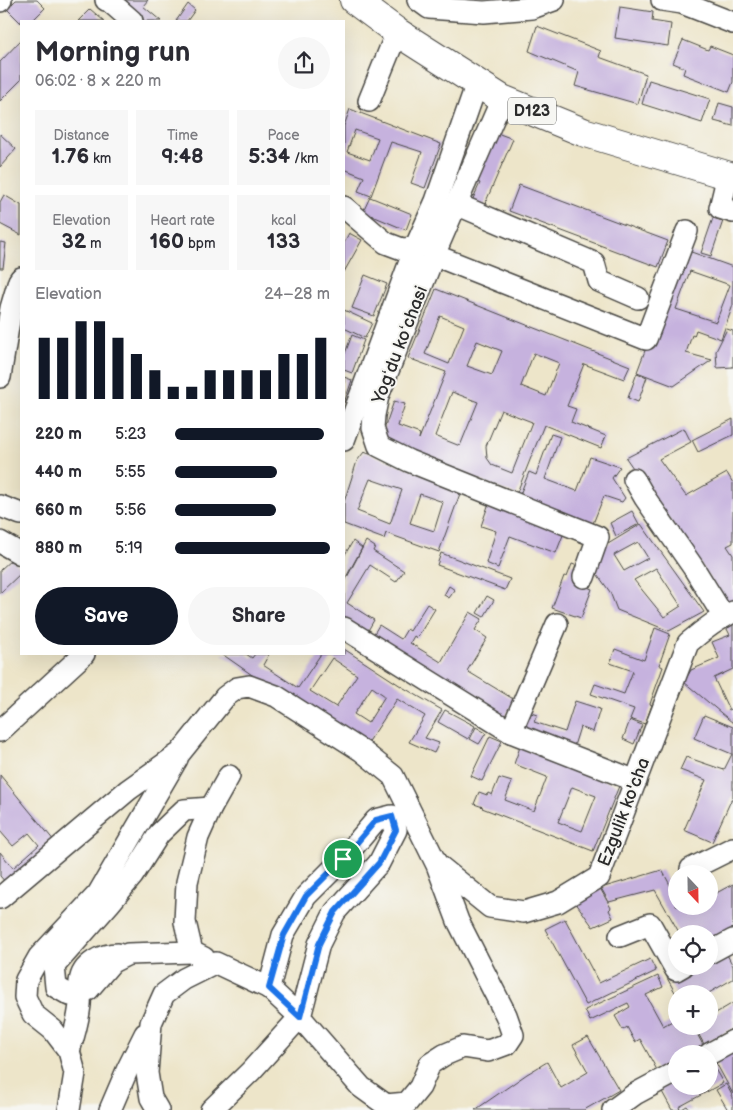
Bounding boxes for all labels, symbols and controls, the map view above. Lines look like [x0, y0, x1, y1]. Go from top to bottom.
text: Morning run [35, 36, 190, 69]
button: share [278, 37, 330, 89]
text: 06:02 · 8 × 220 m [35, 72, 161, 91]
road number: D123 [508, 98, 556, 124]
text: Distance [54, 127, 109, 144]
text: Time [167, 127, 198, 144]
text: Pace [268, 127, 299, 144]
text: 1.76 [52, 144, 89, 169]
text: 9:48 [161, 144, 204, 169]
text: 5:34 [248, 144, 290, 169]
text: km [89, 150, 111, 167]
text: /km [290, 150, 319, 167]
text: Elevation [52, 212, 111, 229]
text: Heart rate [150, 212, 215, 229]
text: kcal [271, 212, 296, 229]
text: 32 [61, 229, 86, 254]
text: 160 [149, 229, 184, 254]
text: 133 [267, 229, 300, 254]
text: m [86, 235, 102, 252]
text: bpm [184, 235, 216, 252]
street label: Yogʻdu koʻchasi [368, 283, 432, 408]
text: Elevation [35, 285, 102, 304]
text: 24–28 m [264, 285, 330, 304]
text: 220 m [35, 425, 82, 444]
text: 5:23 [115, 425, 146, 444]
text: 440 m [35, 463, 82, 482]
text: 5:55 [115, 463, 146, 482]
text: 660 m [35, 501, 82, 520]
text: 5:56 [115, 501, 146, 520]
text: 880 m [35, 539, 82, 558]
text: 5:19 [115, 539, 143, 558]
button: Save [35, 587, 178, 645]
button: Share [188, 587, 330, 645]
street label: Ezgulik ko'cha [594, 755, 654, 869]
pin [322, 838, 364, 880]
icon: arrive [329, 845, 357, 873]
north arrow [668, 865, 718, 915]
map controls [668, 865, 718, 1095]
button: locate [668, 925, 718, 975]
button: + [668, 985, 718, 1035]
button: − [668, 1045, 718, 1095]

